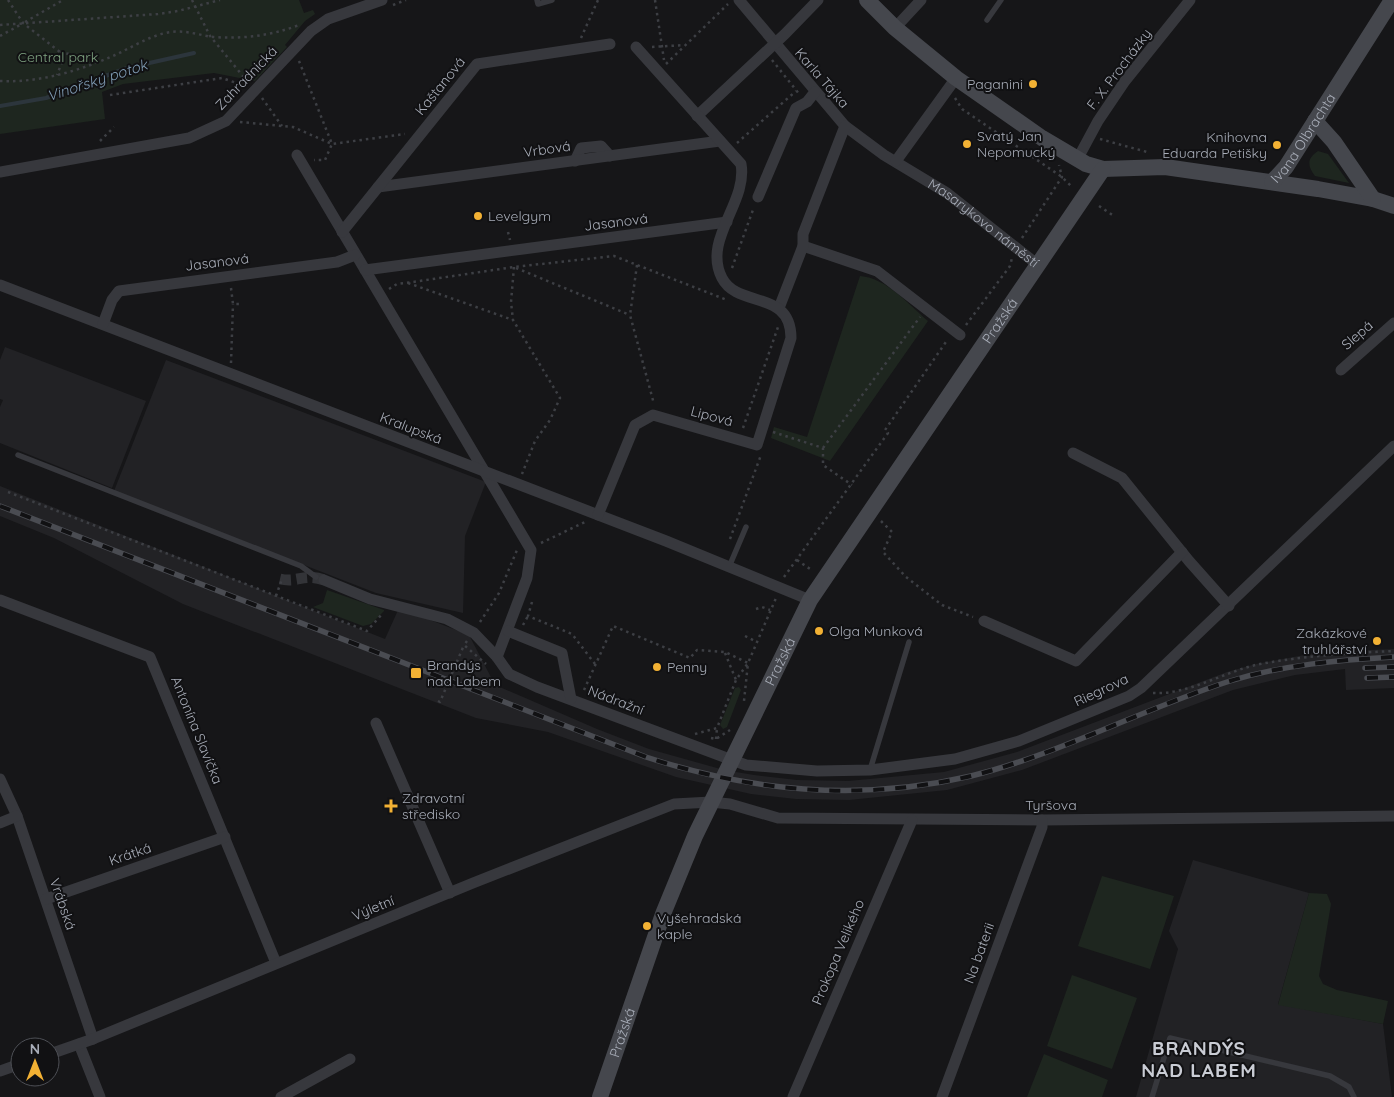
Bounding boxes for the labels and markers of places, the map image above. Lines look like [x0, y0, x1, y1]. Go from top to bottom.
place label: Paganini [967, 75, 1023, 93]
marker: Paganini [1027, 78, 1039, 90]
place label: Svatý Jan Nepomucký [977, 127, 1055, 161]
place label: Knihovna Eduarda Petišky [1162, 128, 1267, 162]
marker: Svatý Jan Nepomucký [961, 138, 973, 150]
marker: Knihovna Eduarda Petišky [1271, 139, 1283, 151]
place label: Levelgym [488, 207, 551, 225]
marker: Levelgym [472, 210, 484, 222]
place label: Olga Munková [829, 622, 923, 640]
place label: Zakázkové truhlářství [1296, 624, 1367, 658]
marker: Olga Munková [813, 625, 825, 637]
marker: Zakázkové truhlářství [1371, 635, 1383, 647]
place label: Brandýs nad Labem [427, 656, 501, 690]
place label: Penny [667, 658, 707, 676]
marker: Penny [651, 661, 663, 673]
marker: Brandýs nad Labem [409, 666, 423, 680]
place label: Zdravotní středisko [402, 789, 465, 823]
marker: Zdravotní středisko [384, 799, 398, 813]
place label: Vyšehradská kaple [657, 909, 741, 943]
marker: Vyšehradská kaple [641, 920, 653, 932]

